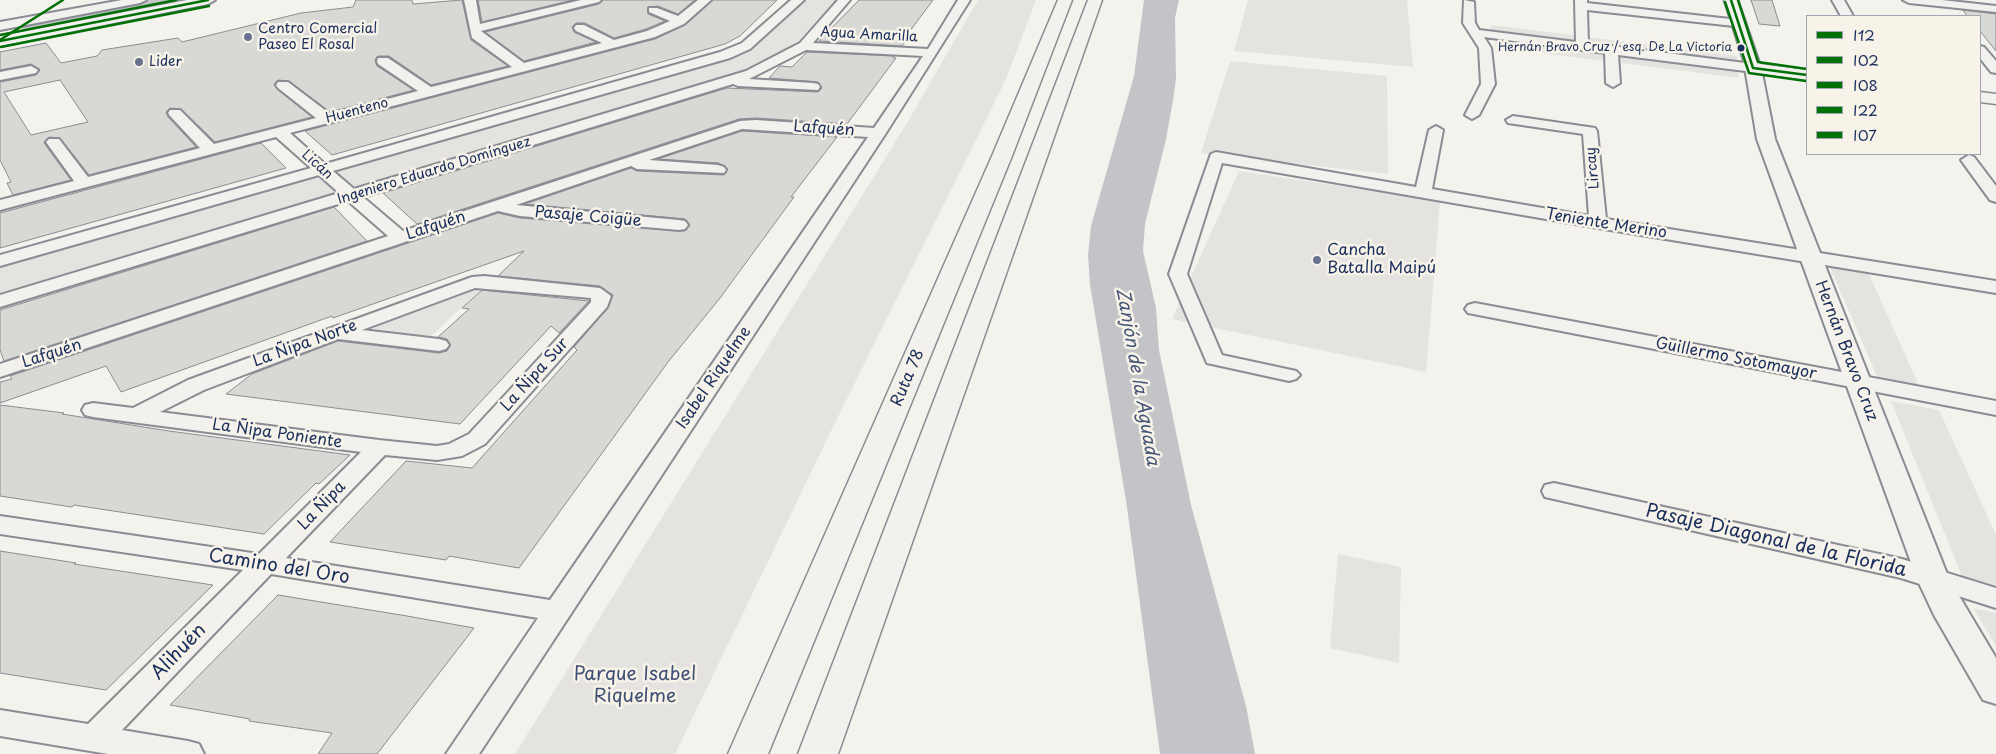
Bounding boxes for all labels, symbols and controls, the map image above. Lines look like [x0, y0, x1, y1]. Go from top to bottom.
legend [1806, 15, 1981, 155]
place label: Centro Comercial Paseo El Rosal [258, 21, 377, 54]
text: I12 [1853, 23, 1875, 46]
street label: Agua Amarilla [820, 24, 918, 46]
marker: Centro Comercial Paseo El Rosal [242, 31, 254, 43]
place label: Hernán Bravo Cruz / esq. De La Victoria [1498, 41, 1732, 55]
marker: Hernán Bravo Cruz / esq. De La Victoria [1736, 43, 1746, 53]
text: I02 [1853, 48, 1879, 71]
place label: Lider [149, 54, 182, 70]
marker: Lider [133, 56, 145, 68]
text: I08 [1853, 73, 1878, 96]
street label: Huenteno [324, 95, 390, 127]
text: I22 [1853, 98, 1878, 121]
street label: Lafquén [793, 117, 855, 141]
text: I07 [1853, 123, 1877, 146]
street label: Ingeniero Eduardo Domínguez [335, 134, 533, 208]
street label: Lircay [1583, 146, 1603, 190]
street label: Licán [298, 147, 336, 183]
street label: Pasaje Coigüe [534, 203, 642, 231]
street label: Teniente Merino [1544, 205, 1668, 243]
street label: Lafquén [404, 207, 468, 245]
place label: Cancha Batalla Maipú [1327, 241, 1436, 279]
marker: Cancha Batalla Maipú [1311, 254, 1323, 266]
street label: Hernán Bravo Cruz [1810, 278, 1882, 424]
water label: Zanjón de la Aguada [1111, 287, 1163, 467]
street label: La Ñipa Norte [250, 316, 360, 372]
street label: Isabel Riquelme [673, 323, 755, 433]
street label: La Ñipa Sur [497, 334, 573, 416]
street label: Guillermo Sotomayor [1654, 334, 1818, 384]
street label: Lafquén [20, 335, 84, 373]
street label: Ruta 78 [887, 347, 929, 409]
street label: La Ñipa Poniente [211, 415, 343, 453]
street label: La Ñipa [294, 478, 350, 534]
street label: Pasaje Diagonal de la Florida [1643, 500, 1909, 582]
street label: Camino del Oro [207, 545, 351, 589]
street label: Alihuén [147, 619, 211, 685]
park label: Parque Isabel Riquelme [574, 664, 696, 708]

